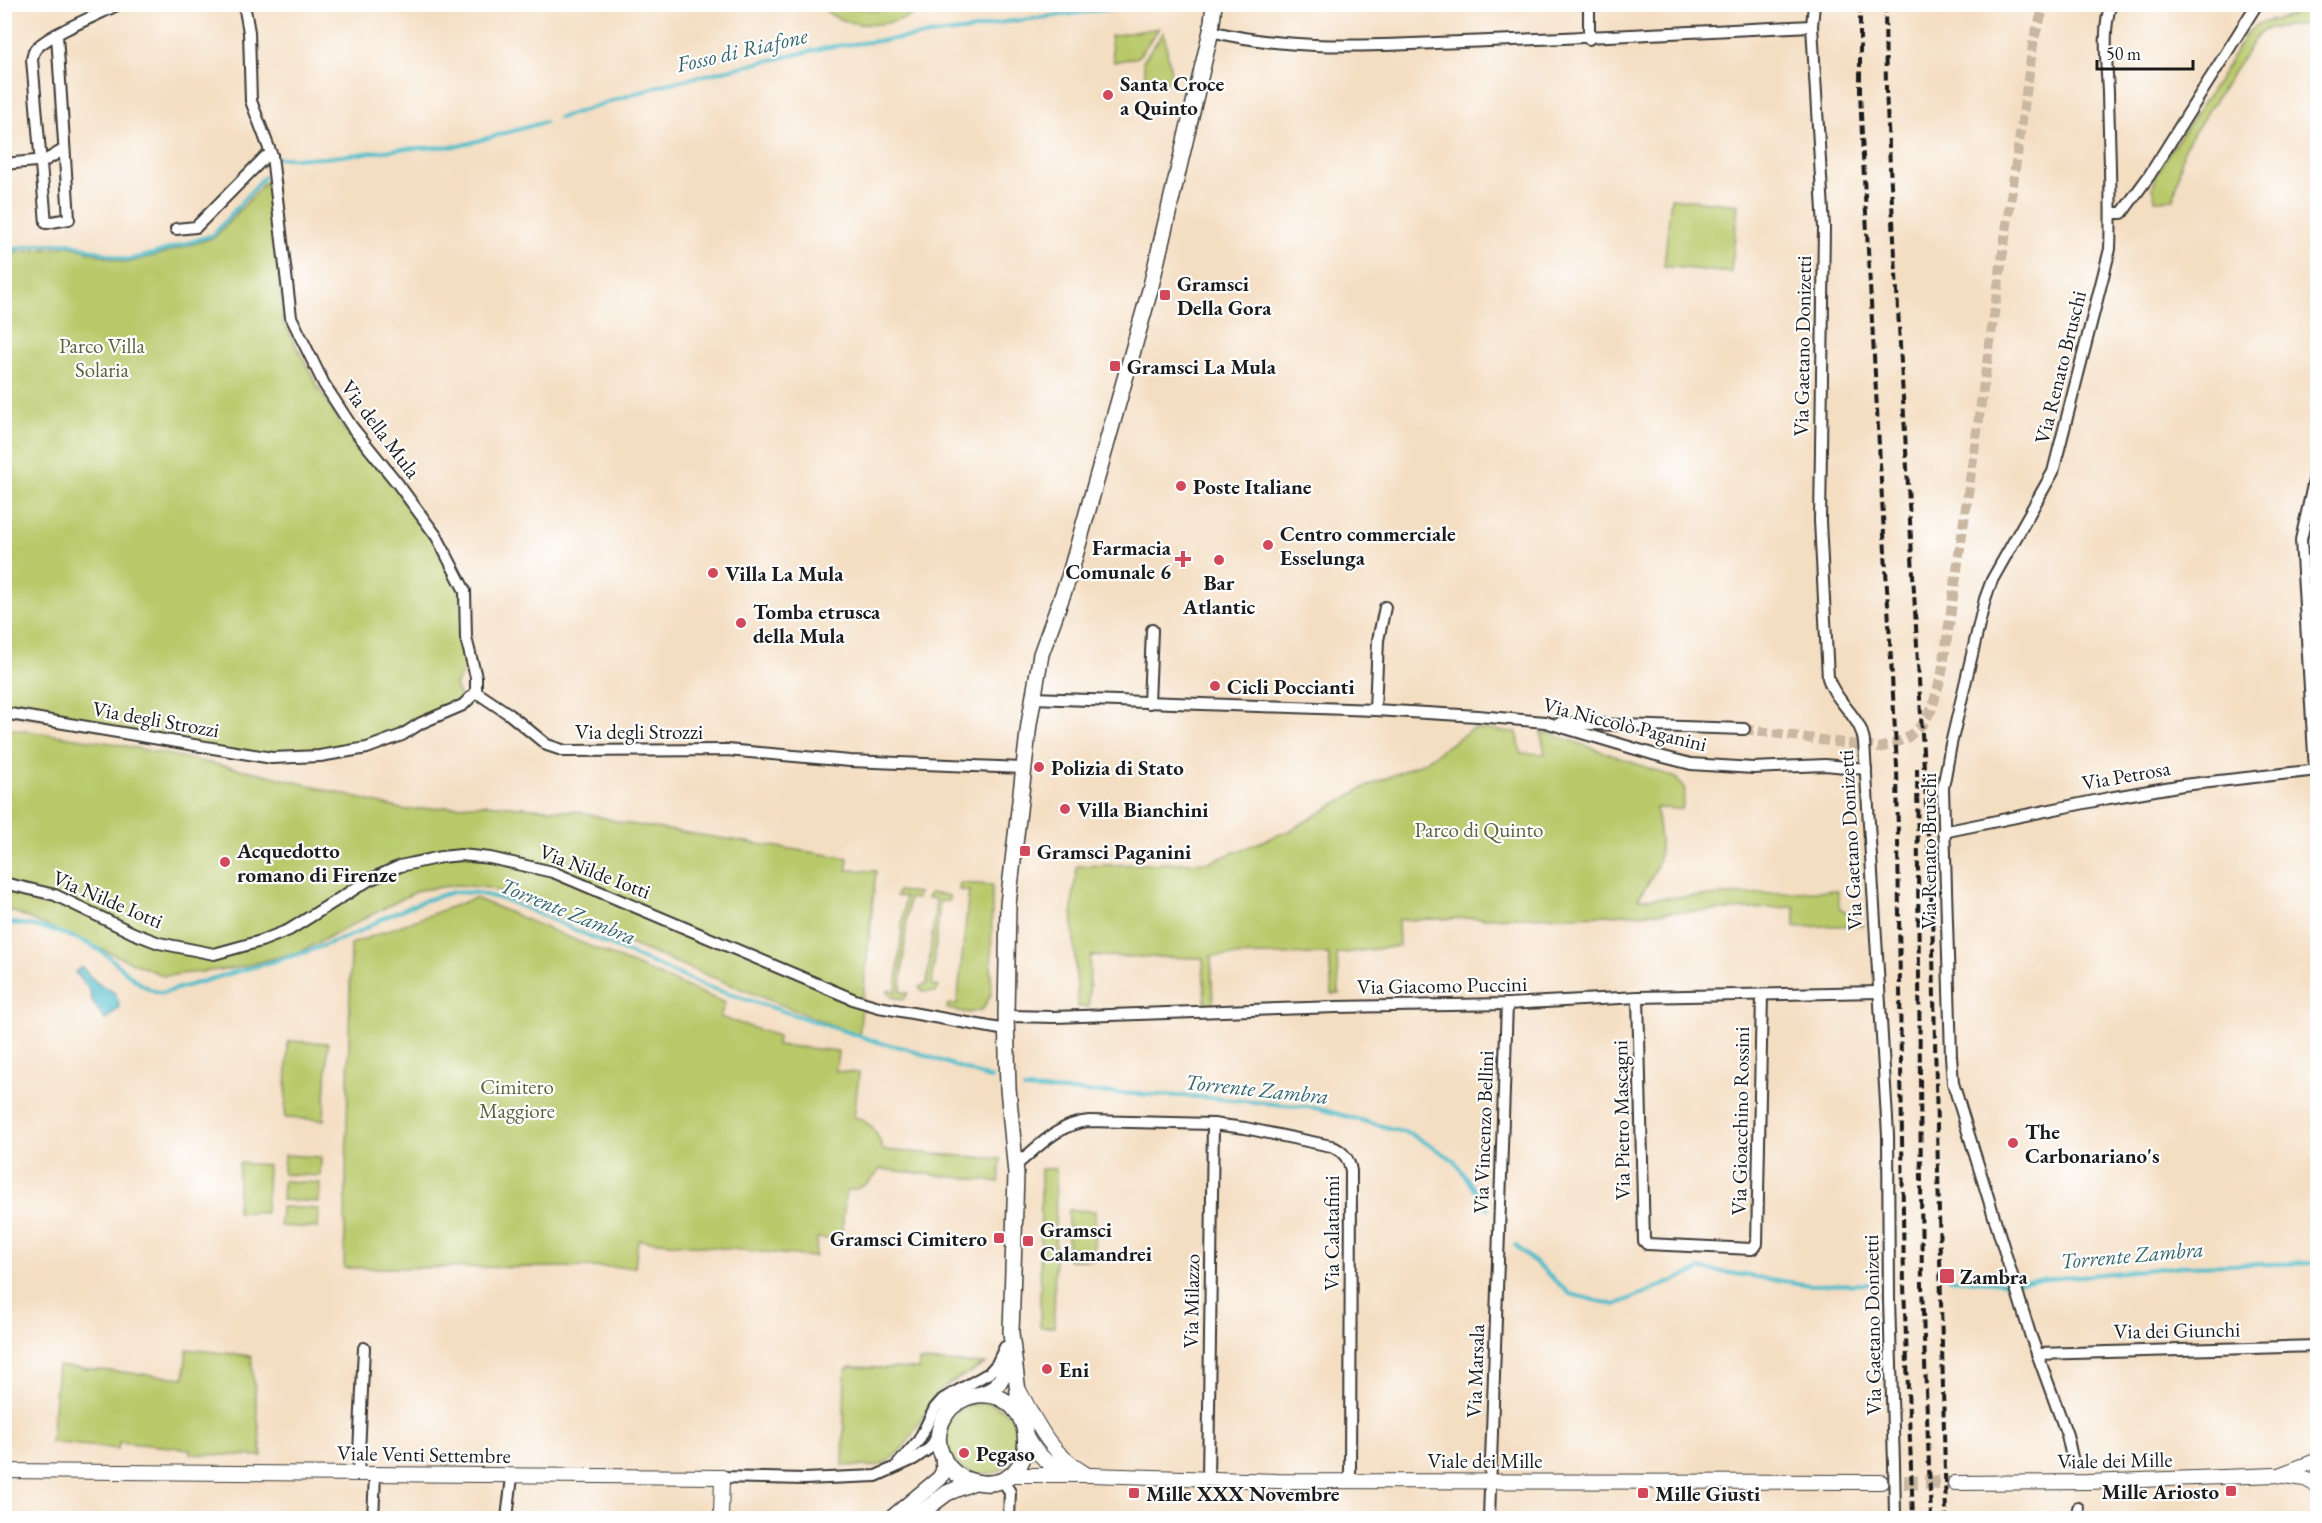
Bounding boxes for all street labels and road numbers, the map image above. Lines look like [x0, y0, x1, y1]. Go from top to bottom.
street label: Via Gaetano Donizetti [1787, 255, 1817, 437]
street label: Via Renato Bruschi [2028, 288, 2092, 446]
street label: Via della Mula [335, 374, 427, 484]
street label: Via Niccolò Paganini [1540, 691, 1710, 757]
street label: Via degli Strozzi [91, 695, 221, 743]
street label: Via degli Strozzi [575, 718, 703, 745]
street label: Via Gaetano Donizetti [1832, 749, 1868, 931]
street label: Via Petrosa [2080, 754, 2173, 796]
street label: Via Renato Bruschi [1915, 773, 1942, 929]
street label: Via Nilde Iotti [535, 837, 655, 905]
street label: Via Nilde Iotti [49, 864, 167, 934]
street label: Via Giacomo Puccini [1357, 970, 1527, 1000]
street label: Via Gioacchino Rossini [1725, 1026, 1755, 1216]
street label: Via Pietro Mascagni [1606, 1040, 1636, 1200]
street label: Via Vincenzo Bellini [1467, 1050, 1499, 1214]
street label: Via Calatafimi [1318, 1175, 1345, 1291]
street label: Via Gaetano Donizetti [1857, 1234, 1887, 1416]
street label: Via Milazzo [1177, 1253, 1205, 1349]
street label: Via dei Giunchi [2113, 1315, 2241, 1345]
street label: Via Marsala [1460, 1323, 1490, 1418]
street label: Viale Venti Settembre [337, 1439, 511, 1469]
street label: Viale dei Mille [2057, 1445, 2173, 1475]
street label: Viale dei Mille [1427, 1447, 1543, 1474]

